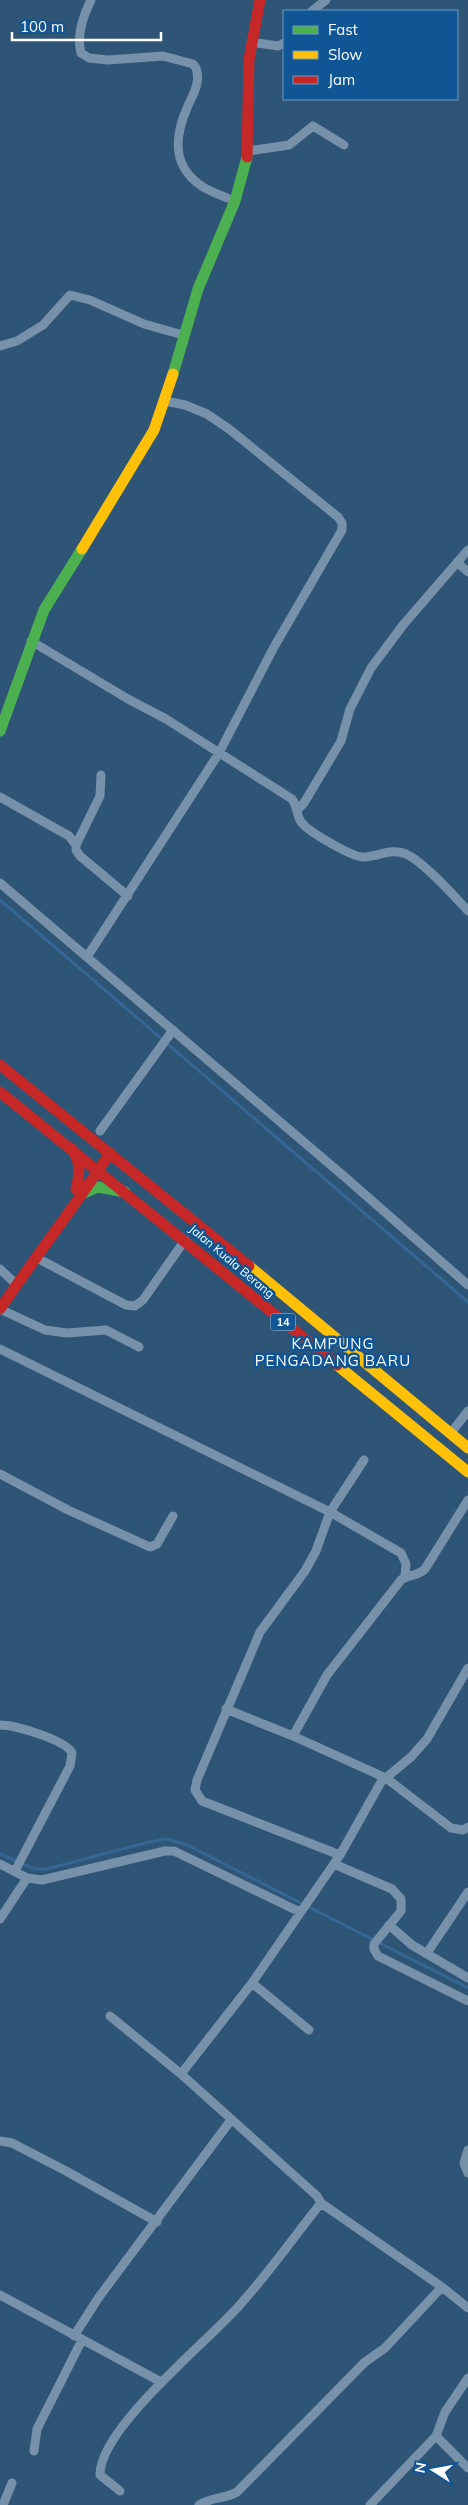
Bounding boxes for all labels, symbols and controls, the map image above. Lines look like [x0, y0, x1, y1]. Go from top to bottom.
scale bar [12, 10, 161, 42]
legend [283, 10, 458, 100]
text: 100 m [20, 17, 64, 36]
text: Fast [328, 20, 358, 39]
text: Slow [328, 45, 362, 64]
text: Jam [328, 70, 355, 89]
street label: Jalan Kuala Berang [186, 1221, 278, 1301]
road number: 14 [270, 1314, 296, 1330]
district label: KAMPUNG PENGADANG BARU [255, 1334, 411, 1370]
north arrow [408, 2445, 458, 2495]
text: N [410, 2461, 430, 2474]

